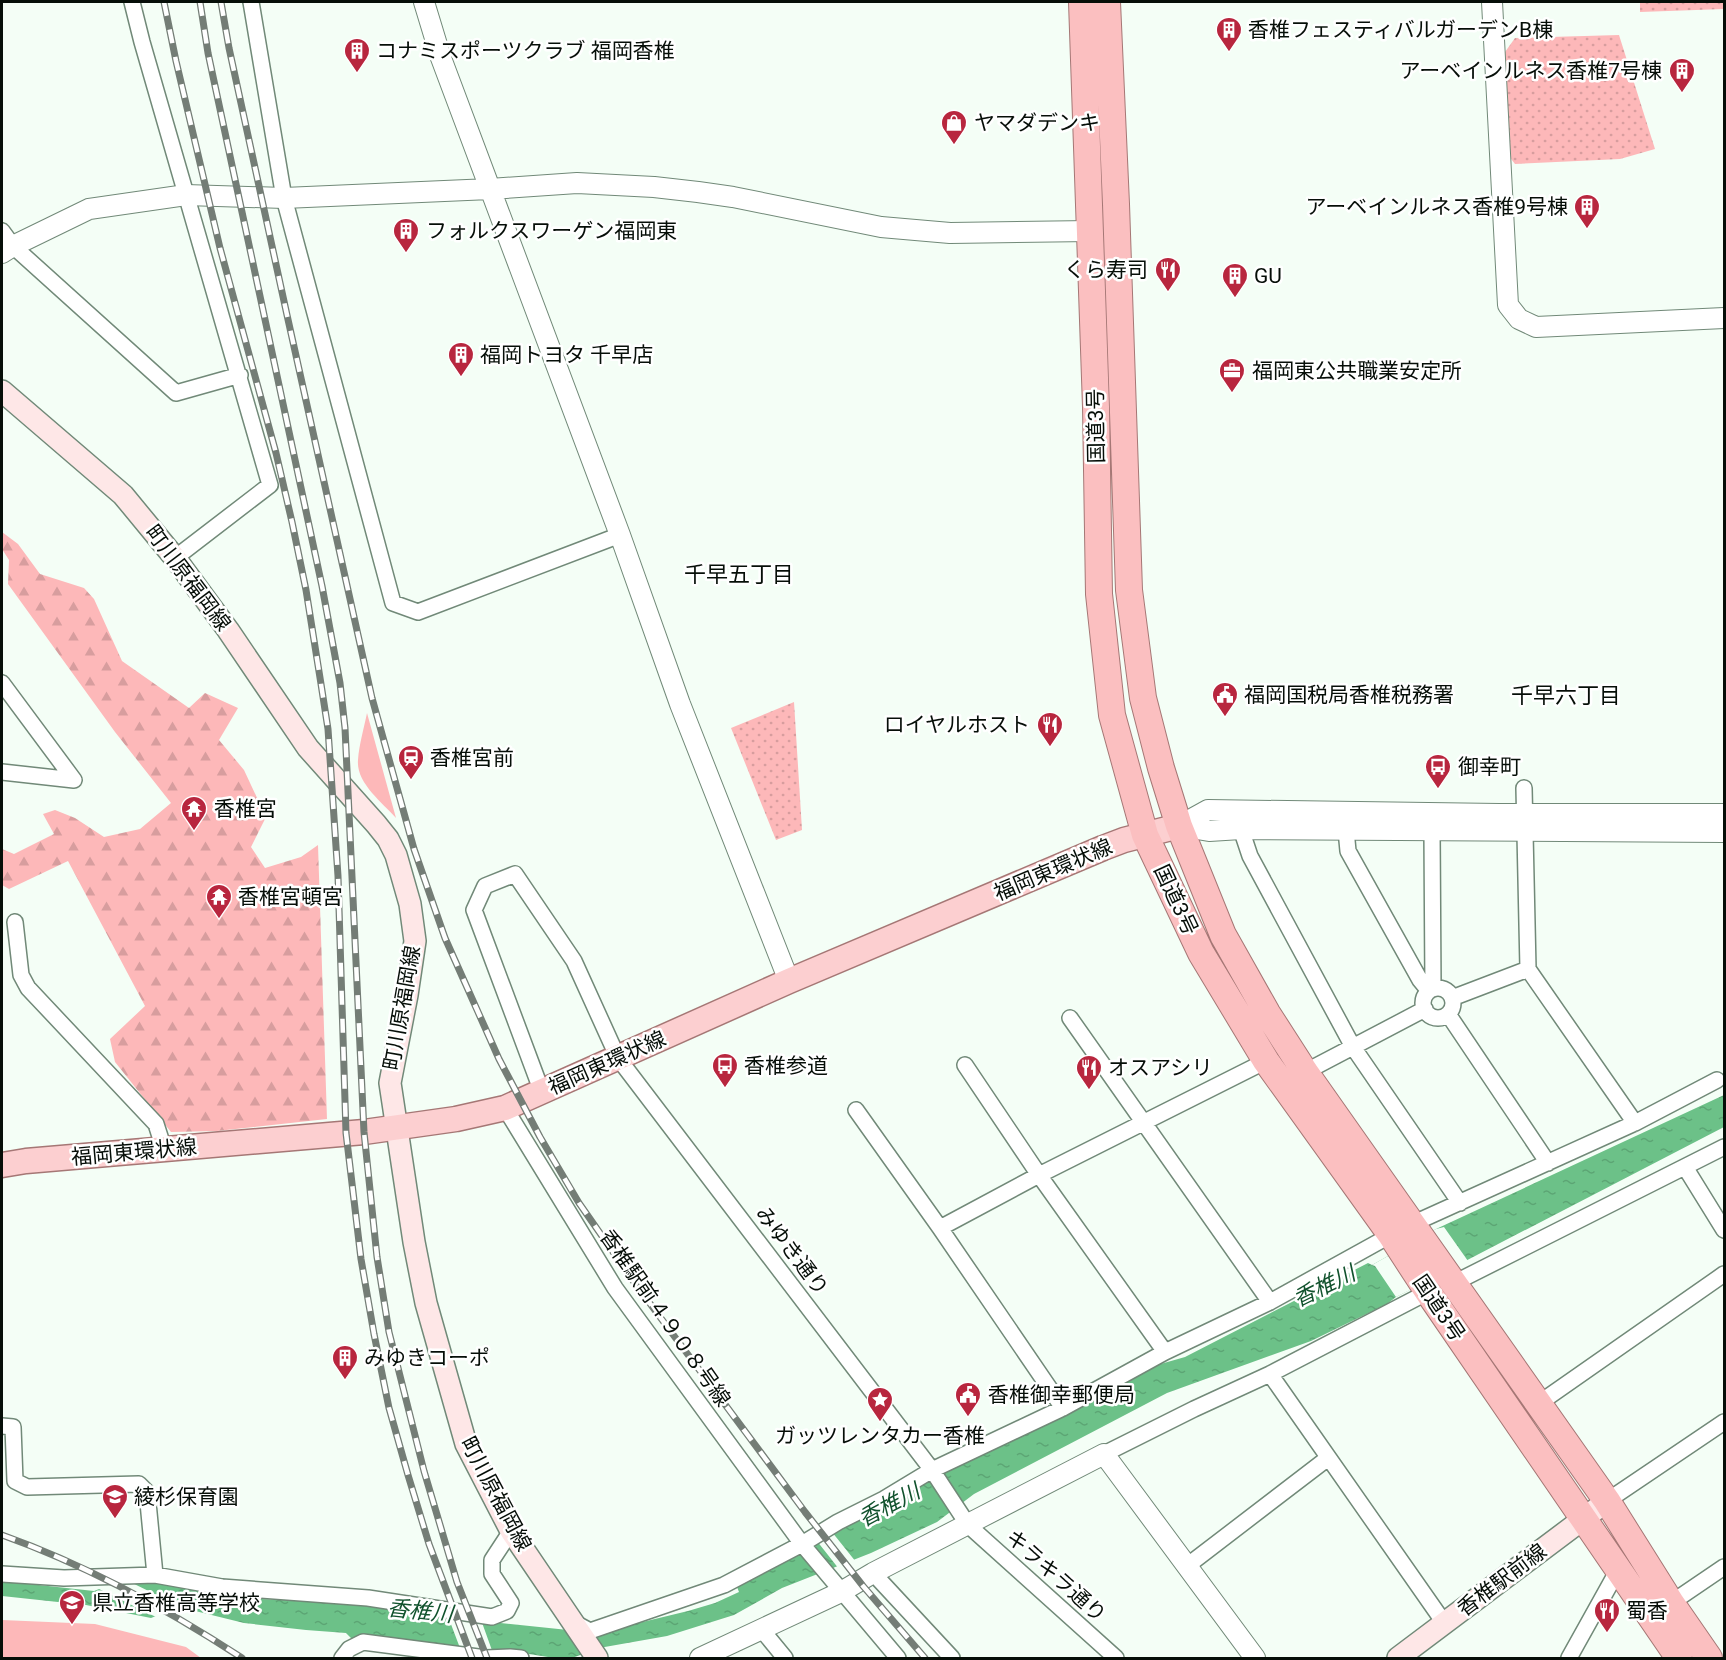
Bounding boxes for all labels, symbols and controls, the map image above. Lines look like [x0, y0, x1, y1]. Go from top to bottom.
building icon: 香椎フェスティバルガーデンB棟 [1214, 15, 1244, 53]
place label: 香椎フェスティバルガーデンB棟 [1248, 18, 1553, 42]
building icon: コナミスポーツクラブ 福岡香椎 [342, 36, 372, 74]
place label: コナミスポーツクラブ 福岡香椎 [376, 39, 675, 63]
building icon: アーベインルネス香椎7号棟 [1667, 56, 1697, 94]
place label: アーベインルネス香椎7号棟 [1399, 59, 1662, 83]
shop icon: ヤマダデンキ [939, 108, 969, 146]
place label: ヤマダデンキ [974, 111, 1100, 135]
building icon: アーベインルネス香椎9号棟 [1572, 192, 1602, 230]
place label: アーベインルネス香椎9号棟 [1305, 195, 1568, 219]
building icon: フォルクスワーゲン福岡東 [391, 216, 421, 254]
place label: フォルクスワーゲン福岡東 [426, 219, 677, 243]
restaurant icon: くら寿司 [1153, 255, 1183, 293]
place label: くら寿司 [1064, 258, 1148, 282]
building icon: GU [1220, 261, 1250, 299]
place label: GU [1254, 264, 1282, 288]
building icon: 福岡トヨタ 千早店 [446, 340, 476, 378]
place label: 福岡トヨタ 千早店 [480, 343, 653, 367]
office icon: 福岡東公共職業安定所 [1217, 356, 1247, 394]
place label: 福岡東公共職業安定所 [1252, 359, 1462, 383]
street label: 国道3号 [1083, 388, 1109, 464]
street label: 町川原福岡線 [141, 520, 235, 636]
district label: 千早五丁目 [684, 562, 794, 587]
public building icon: 福岡国税局香椎税務署 [1210, 680, 1240, 718]
place label: 福岡国税局香椎税務署 [1244, 683, 1454, 707]
district label: 千早六丁目 [1511, 683, 1621, 708]
restaurant icon: ロイヤルホスト [1035, 710, 1065, 748]
place label: ロイヤルホスト [884, 713, 1030, 737]
station icon: 香椎宮前 [396, 743, 426, 781]
place label: 香椎宮前 [430, 746, 514, 770]
bus stop icon: 御幸町 [1423, 752, 1453, 790]
place label: 御幸町 [1458, 755, 1521, 779]
temple icon: 香椎宮 [179, 794, 209, 832]
place label: 香椎宮 [214, 797, 277, 821]
street label: 福岡東環状線 [990, 834, 1116, 906]
street label: 国道3号 [1149, 861, 1203, 939]
temple icon: 香椎宮頓宮 [204, 882, 234, 920]
place label: 香椎宮頓宮 [238, 885, 343, 909]
street label: 町川原福岡線 [379, 944, 425, 1072]
street label: 福岡東環状線 [545, 1026, 669, 1100]
bus stop icon: 香椎参道 [710, 1051, 740, 1089]
restaurant icon: オスアシリ [1074, 1053, 1104, 1091]
place label: 香椎参道 [744, 1054, 828, 1078]
place label: オスアシリ [1108, 1056, 1212, 1080]
street label: 福岡東環状線 [70, 1135, 198, 1169]
street label: みゆき通り [751, 1202, 833, 1300]
street label: 香椎駅前４９０８号線 [595, 1225, 735, 1411]
water label: 香椎川 [1289, 1259, 1361, 1312]
street label: 国道3号 [1408, 1270, 1470, 1346]
building icon: みゆきコーポ [330, 1343, 360, 1381]
place label: みゆきコーポ [364, 1346, 490, 1370]
public building icon: 香椎御幸郵便局 [953, 1380, 983, 1418]
place label: 香椎御幸郵便局 [988, 1383, 1135, 1407]
place icon: ガッツレンタカー香椎 [865, 1385, 895, 1423]
place label: ガッツレンタカー香椎 [775, 1424, 985, 1448]
street label: 町川原福岡線 [456, 1433, 536, 1555]
water label: 香椎川 [854, 1478, 926, 1532]
school or university icon: 綾杉保育園 [100, 1482, 130, 1520]
place label: 綾杉保育園 [134, 1485, 239, 1509]
street label: キラキラ通り [1001, 1525, 1111, 1627]
street label: 香椎駅前線 [1453, 1539, 1551, 1621]
school or university icon: 県立香椎高等学校 [57, 1588, 87, 1626]
place label: 県立香椎高等学校 [92, 1591, 260, 1615]
water label: 香椎川 [386, 1595, 456, 1627]
restaurant icon: 蜀香 [1592, 1596, 1622, 1634]
place label: 蜀香 [1626, 1599, 1668, 1623]

